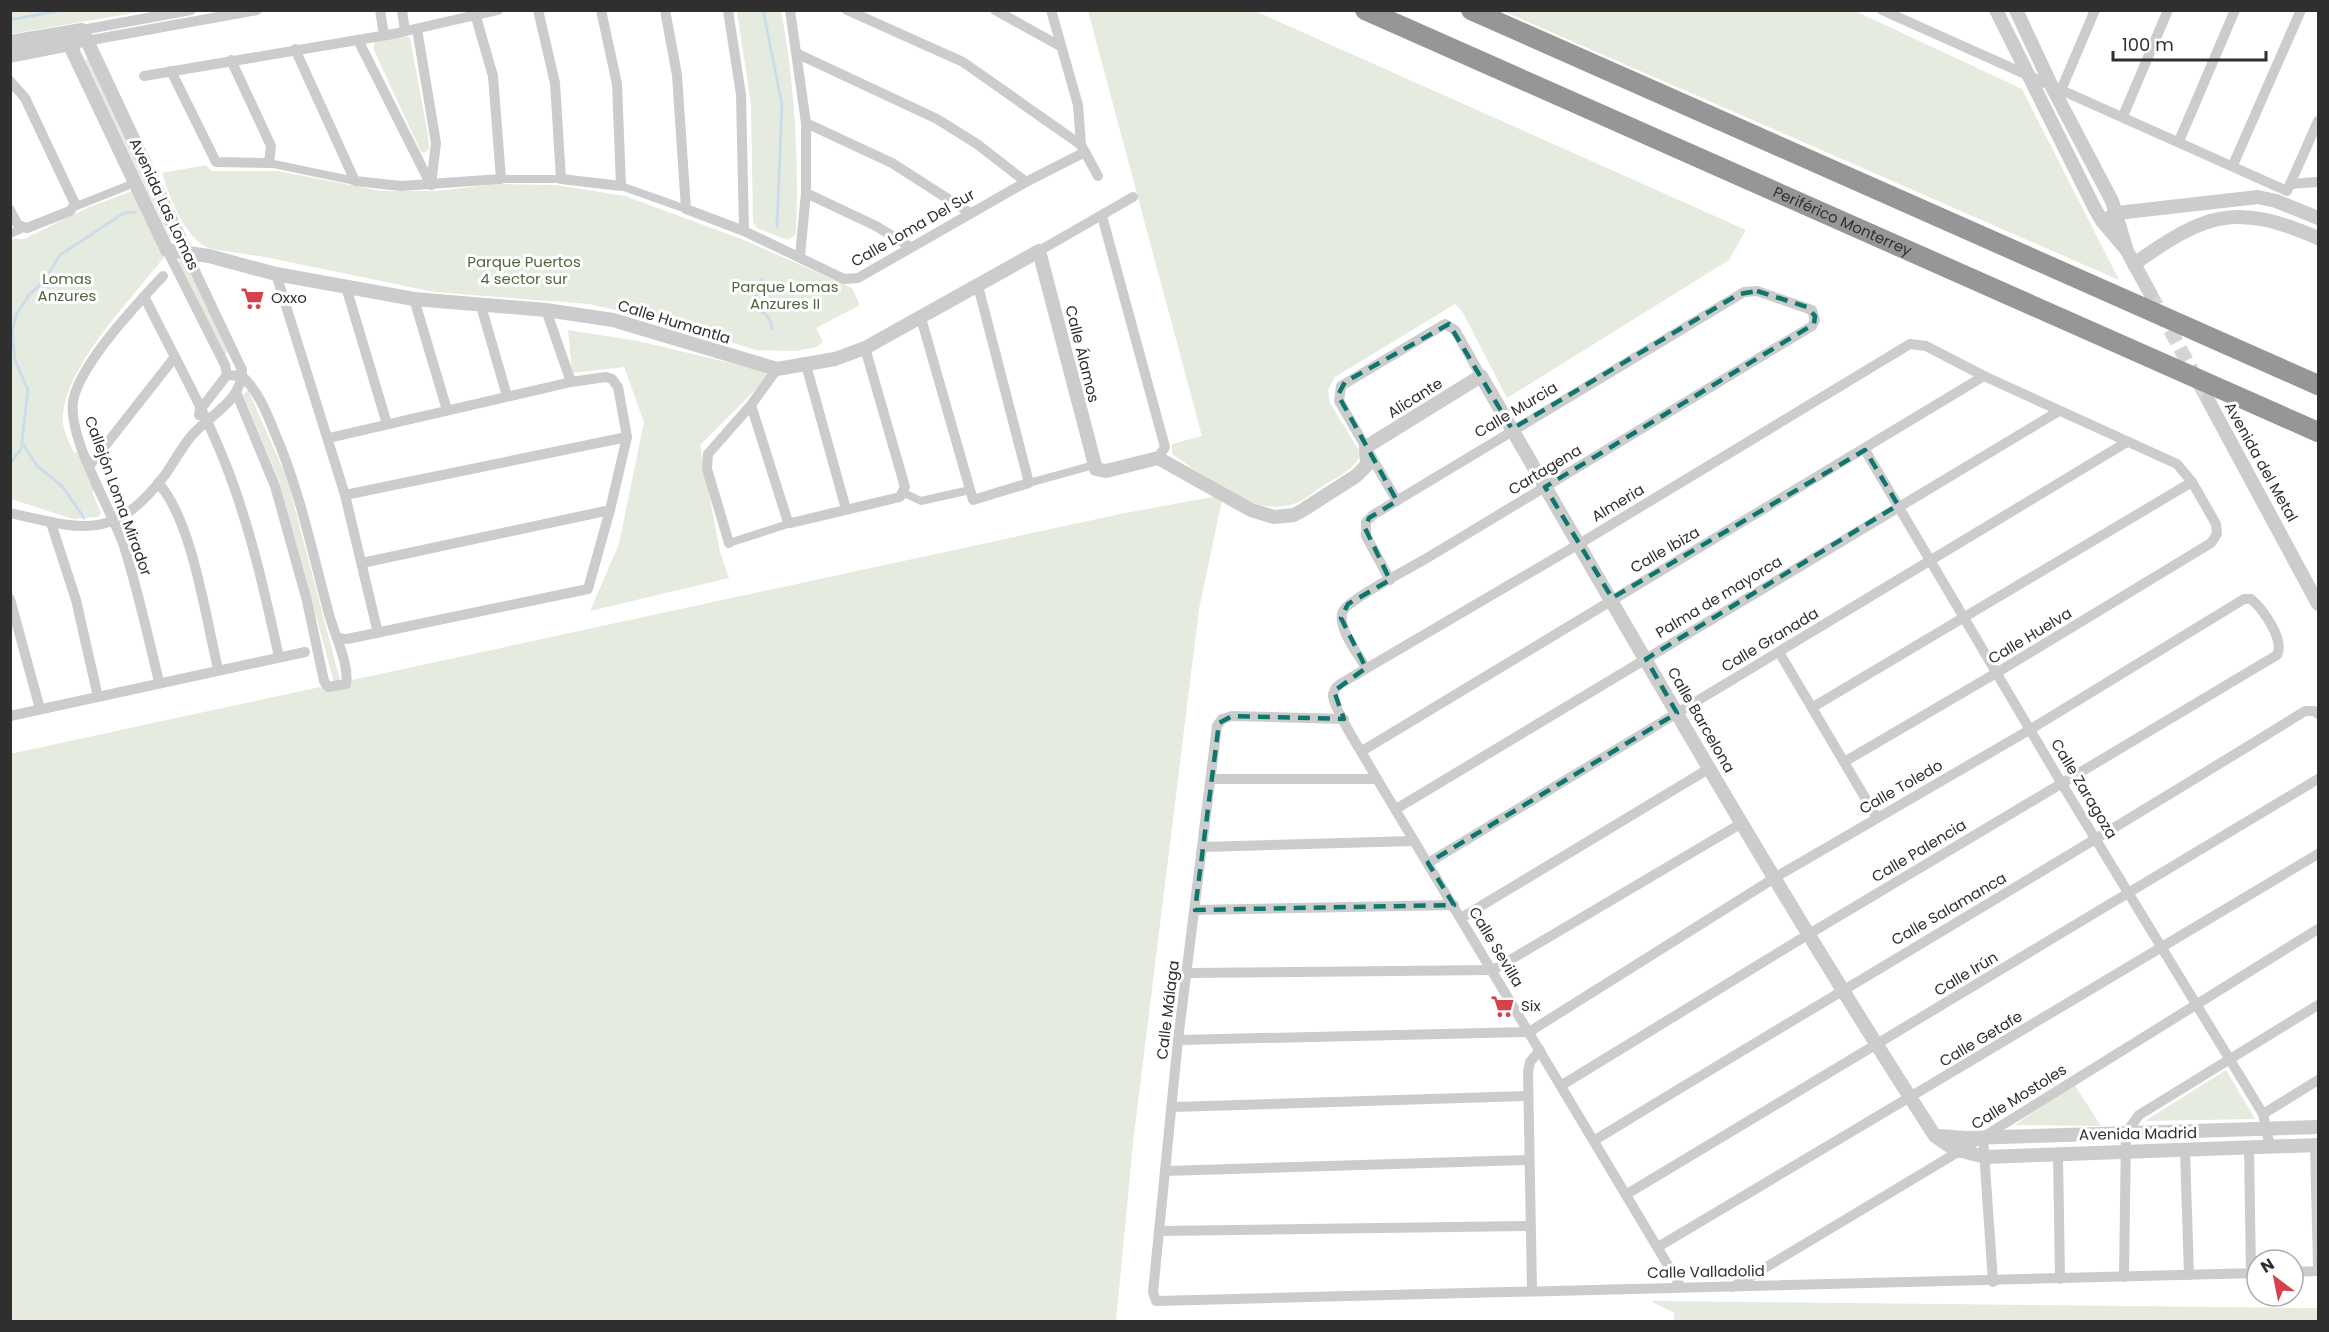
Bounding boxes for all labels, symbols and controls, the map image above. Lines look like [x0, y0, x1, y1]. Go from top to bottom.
scale bar [2113, 24, 2266, 62]
text: 100 m [2122, 32, 2174, 57]
street label: Avenida Las Lomas [125, 134, 204, 273]
street label: Periférico Monterrey [1770, 181, 1916, 261]
street label: Calle Loma Del Sur [847, 183, 979, 272]
park label: Parque Puertos 4 sector sur [467, 251, 581, 289]
park label: Lomas Anzures [38, 268, 97, 306]
park label: Parque Lomas Anzures II [732, 276, 839, 314]
supermarket icon: Oxxo [240, 285, 266, 311]
place label: Oxxo [271, 287, 307, 308]
street label: Calle Humantla [615, 294, 733, 349]
street label: Calle Álamos [1060, 303, 1105, 405]
street label: Alicante [1383, 372, 1446, 423]
street label: Calle Murcia [1470, 377, 1561, 443]
street label: Avenida del Metal [2220, 398, 2303, 525]
street label: Callejón Loma Mirador [80, 413, 157, 579]
street label: Cartagena [1504, 439, 1585, 500]
street label: Almeria [1587, 479, 1648, 527]
street label: Calle Ibiza [1626, 521, 1703, 578]
street label: Palma de mayorca [1652, 550, 1786, 643]
street label: Calle Granada [1717, 602, 1822, 677]
street label: Calle Huelva [1984, 602, 2075, 669]
street label: Calle Barcelona [1663, 663, 1740, 776]
street label: Calle Zaragoza [2046, 735, 2123, 843]
street label: Calle Toledo [1855, 754, 1946, 819]
street label: Calle Palencia [1868, 814, 1970, 887]
street label: Calle Salamanca [1887, 867, 2010, 950]
street label: Calle Sevilla [1464, 903, 1529, 991]
street label: Calle Irún [1930, 946, 2002, 1001]
street label: Calle Málaga [1151, 959, 1184, 1061]
supermarket icon: Six [1490, 993, 1516, 1019]
place label: Six [1521, 995, 1541, 1016]
street label: Calle Getafe [1935, 1006, 2026, 1072]
street label: Calle Mostoles [1967, 1059, 2071, 1134]
street label: Avenida Madrid [2079, 1122, 2197, 1145]
north arrow [2245, 1248, 2305, 1308]
text: N [2256, 1253, 2279, 1279]
street label: Calle Valladolid [1647, 1260, 1765, 1283]

